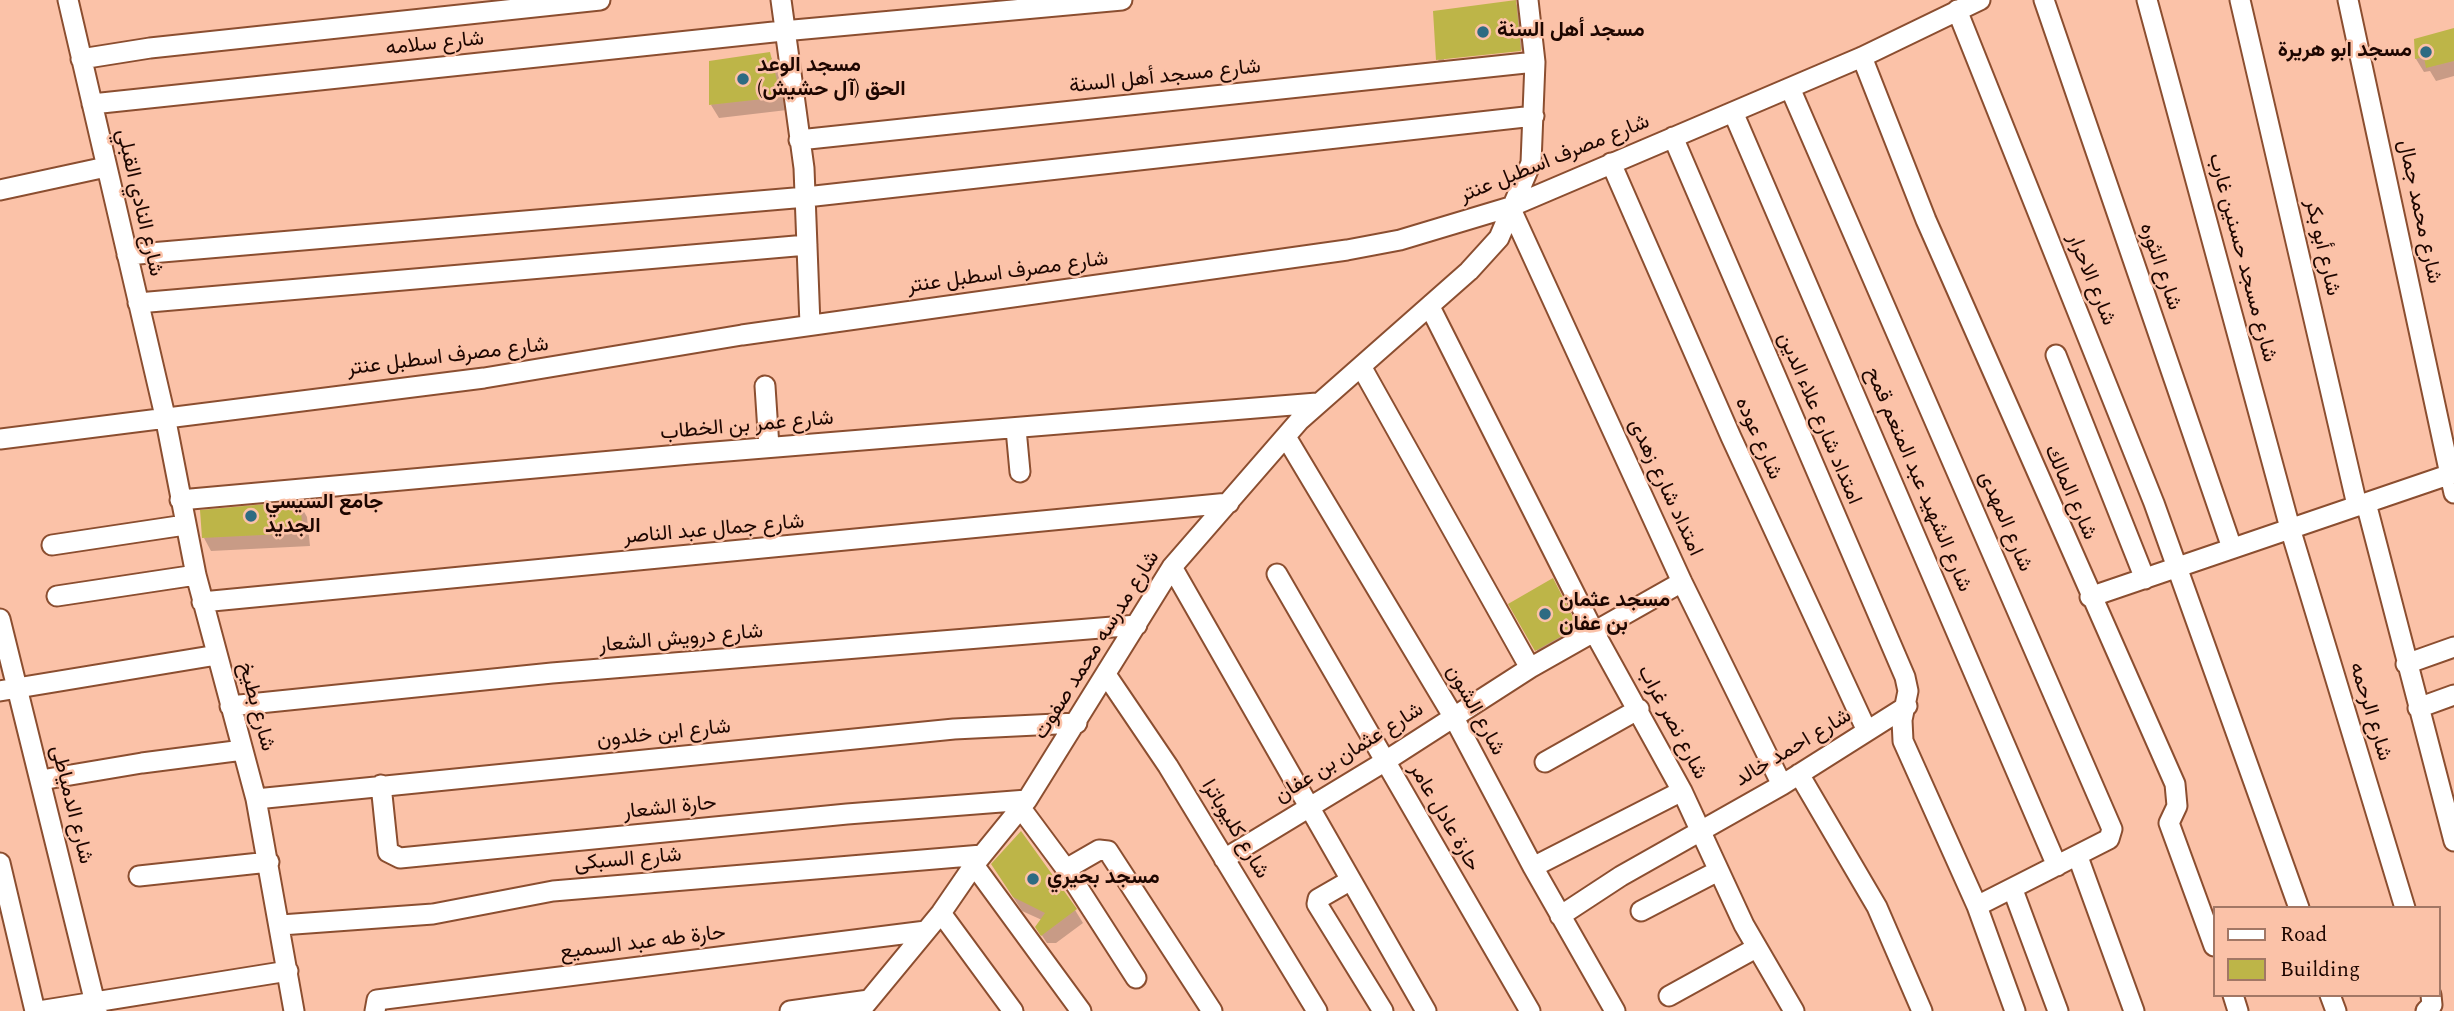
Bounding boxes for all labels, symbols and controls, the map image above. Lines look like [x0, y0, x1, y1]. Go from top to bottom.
place label: مسجد أهل السنة [1497, 19, 1645, 45]
marker: مسجد أهل السنة [1475, 24, 1491, 40]
street label: شارع سلامه [385, 27, 485, 63]
place label: مسجد ابو هريرة [2278, 39, 2412, 65]
marker: مسجد ابو هريرة [2418, 44, 2434, 60]
place label: مسجد الوعد الحق (آل حشيش) [757, 54, 906, 104]
street label: شارع مسجد أهل السنة [1068, 55, 1262, 101]
marker: مسجد الوعد الحق (آل حشيش) [735, 71, 751, 87]
street label: شارع مصرف اسطبل عنتر [1456, 110, 1654, 210]
street label: شارع النادي القبلي [109, 127, 167, 279]
street label: شارع محمد جمال [2390, 138, 2446, 286]
street label: شارع مسجد حسنين غارب [2201, 151, 2281, 365]
street label: شارع أبو بكر [2298, 197, 2344, 299]
street label: شارع الثوره [2132, 220, 2186, 314]
street label: شارع الاحرار [2060, 230, 2120, 330]
street label: شارع مصرف اسطبل عنتر [906, 247, 1110, 301]
street label: امتداد شارع علاء الدين [1770, 329, 1866, 509]
street label: شارع مصرف اسطبل عنتر [346, 333, 550, 383]
street label: شارع الشهيد عبد المنعم قمح [1858, 364, 1976, 596]
street label: شارع عوده [1728, 394, 1786, 484]
street label: شارع عمر بن الخطاب [659, 407, 835, 447]
street label: امتداد شارع زهدى [1621, 415, 1707, 561]
street label: شارع المالك [2037, 442, 2101, 544]
street label: شارع المهدى [1972, 468, 2036, 576]
place label: جامع السيسي الجديد [265, 491, 383, 541]
marker: جامع السيسي الجديد [243, 508, 259, 524]
street label: شارع جمال عبد الناصر [622, 511, 806, 551]
street label: شارع مدرسه محمد صفوت [1030, 547, 1166, 745]
place label: مسجد عثمان بن عفان [1559, 589, 1670, 639]
marker: مسجد عثمان بن عفان [1537, 606, 1553, 622]
street label: شارع درويش الشعار [598, 620, 764, 660]
street label: شارع بطيخ [231, 660, 279, 754]
street label: شارع الرحمه [2342, 660, 2396, 764]
street label: شارع الشون [1439, 661, 1509, 761]
street label: شارع نصر غراب [1630, 662, 1712, 784]
street label: شارع عثمان بن عفان [1271, 698, 1429, 810]
street label: شارع احمد خالد [1731, 704, 1857, 794]
street label: شارع ابن خلدون [596, 715, 732, 755]
street label: شارع الدمياطى [43, 743, 97, 867]
street label: حارة عادل عامر [1402, 759, 1484, 877]
street label: شارع كليوباترا [1195, 776, 1273, 884]
street label: حارة الشعار [622, 792, 718, 826]
street label: شارع السبكى [573, 844, 683, 878]
place label: مسجد بحيري [1047, 866, 1160, 892]
marker: مسجد بحيري [1025, 871, 1041, 887]
legend [2212, 906, 2440, 997]
text: Road [2280, 919, 2327, 951]
street label: حارة طه عبد السميع [559, 921, 727, 967]
text: Building [2280, 954, 2360, 986]

